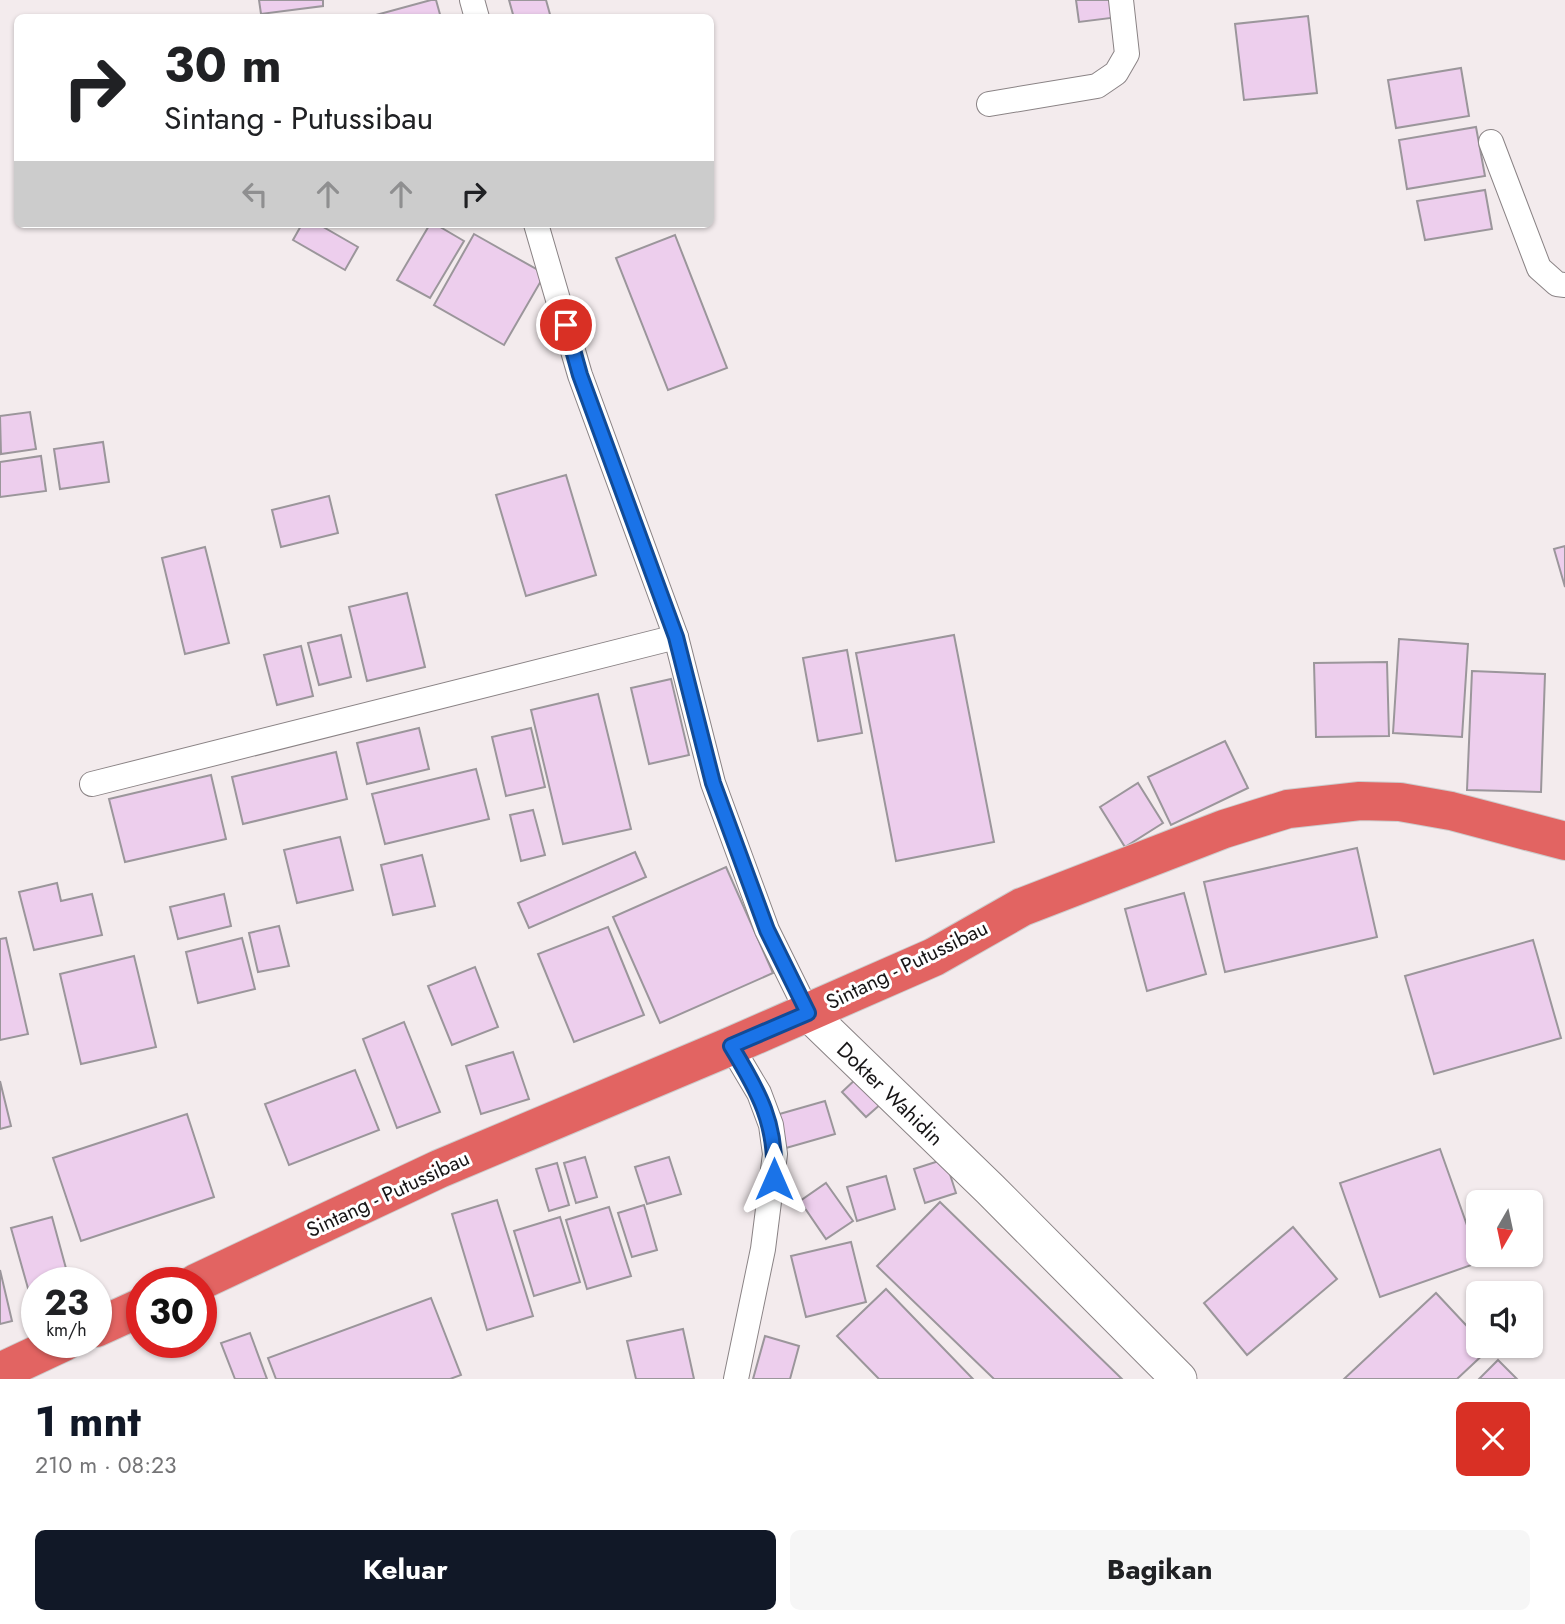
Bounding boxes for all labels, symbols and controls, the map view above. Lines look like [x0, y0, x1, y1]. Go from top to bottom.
text: 30 m [164, 30, 282, 100]
icon: right [49, 42, 140, 133]
text: Sintang - Putussibau [164, 95, 433, 141]
icon: left [236, 175, 274, 213]
icon: ahead [309, 175, 347, 213]
icon: ahead [382, 175, 420, 213]
icon: right [455, 175, 493, 213]
pin [536, 295, 596, 355]
icon: arrive [547, 306, 585, 344]
street label: Sintang - Putussibau [821, 913, 993, 1017]
street label: Dokter Wahidin [830, 1035, 950, 1153]
position arrow [737, 1142, 811, 1216]
street label: Sintang - Putussibau [302, 1143, 474, 1245]
north arrow [1466, 1190, 1544, 1267]
map controls [1466, 1190, 1543, 1358]
speed limit sign: 30 [126, 1267, 217, 1358]
text: 23 [44, 1278, 89, 1328]
button: sound [1466, 1281, 1543, 1358]
text: km/h [46, 1317, 87, 1343]
text: 1 mnt [35, 1391, 141, 1452]
button: close [1456, 1402, 1530, 1476]
text: 210 m · 08:23 [35, 1448, 177, 1482]
button: Keluar [35, 1530, 776, 1610]
button: Bagikan [790, 1530, 1530, 1610]

